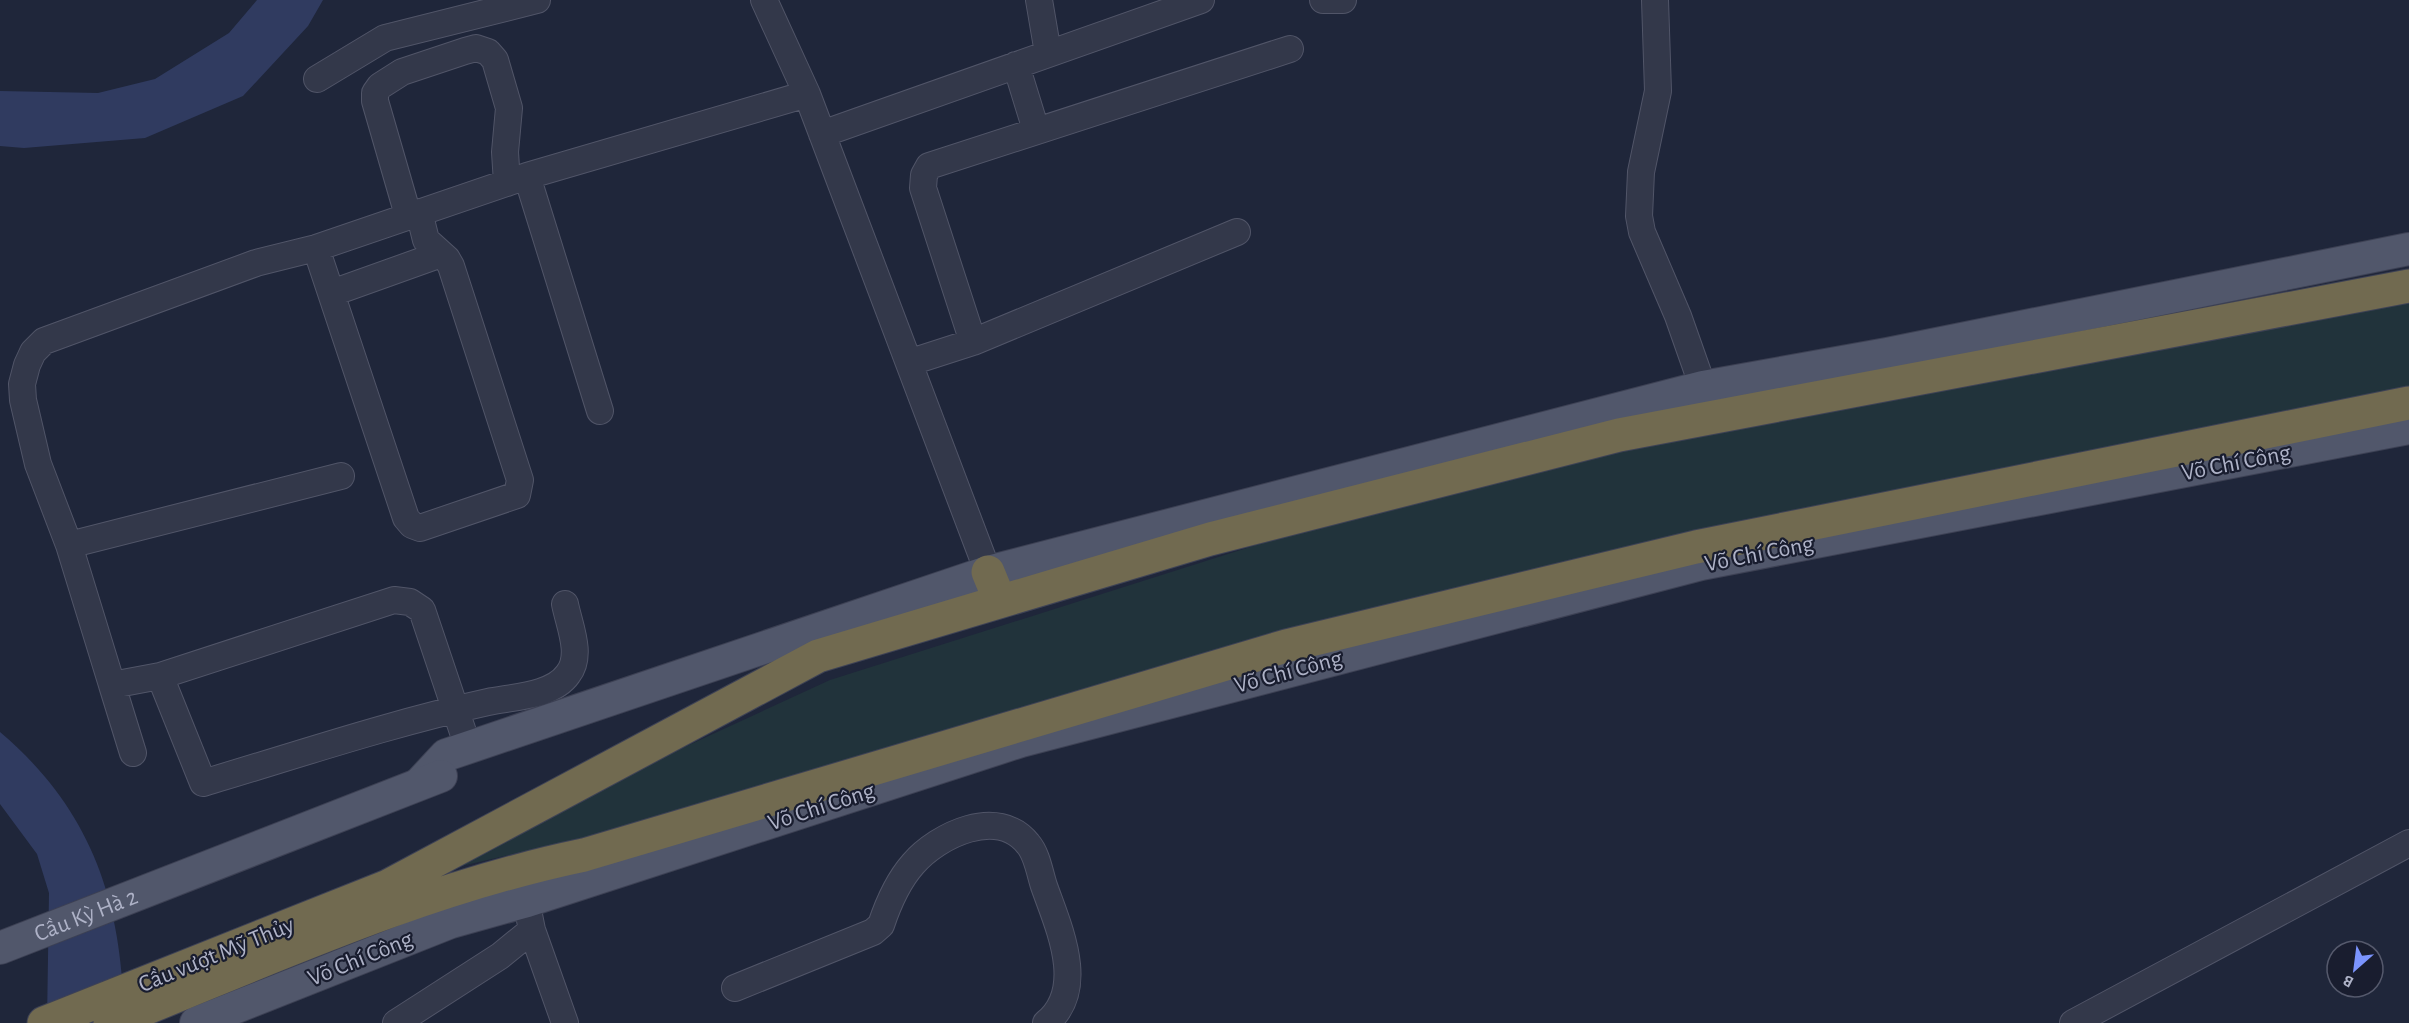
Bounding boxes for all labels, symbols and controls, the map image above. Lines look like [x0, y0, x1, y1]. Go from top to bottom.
street label: Võ Chí Công [2180, 441, 2293, 485]
street label: Võ Chí Công [1703, 532, 1816, 576]
street label: Võ Chí Công [1232, 646, 1345, 698]
street label: Võ Chí Công [765, 778, 878, 835]
street label: Cầu Kỳ Hà 2 [31, 885, 141, 946]
street label: Cầu vượt Mỹ Thủy [135, 913, 298, 997]
street label: Võ Chí Công [305, 927, 416, 991]
north arrow [2325, 939, 2385, 999]
text: B [2341, 972, 2356, 991]

